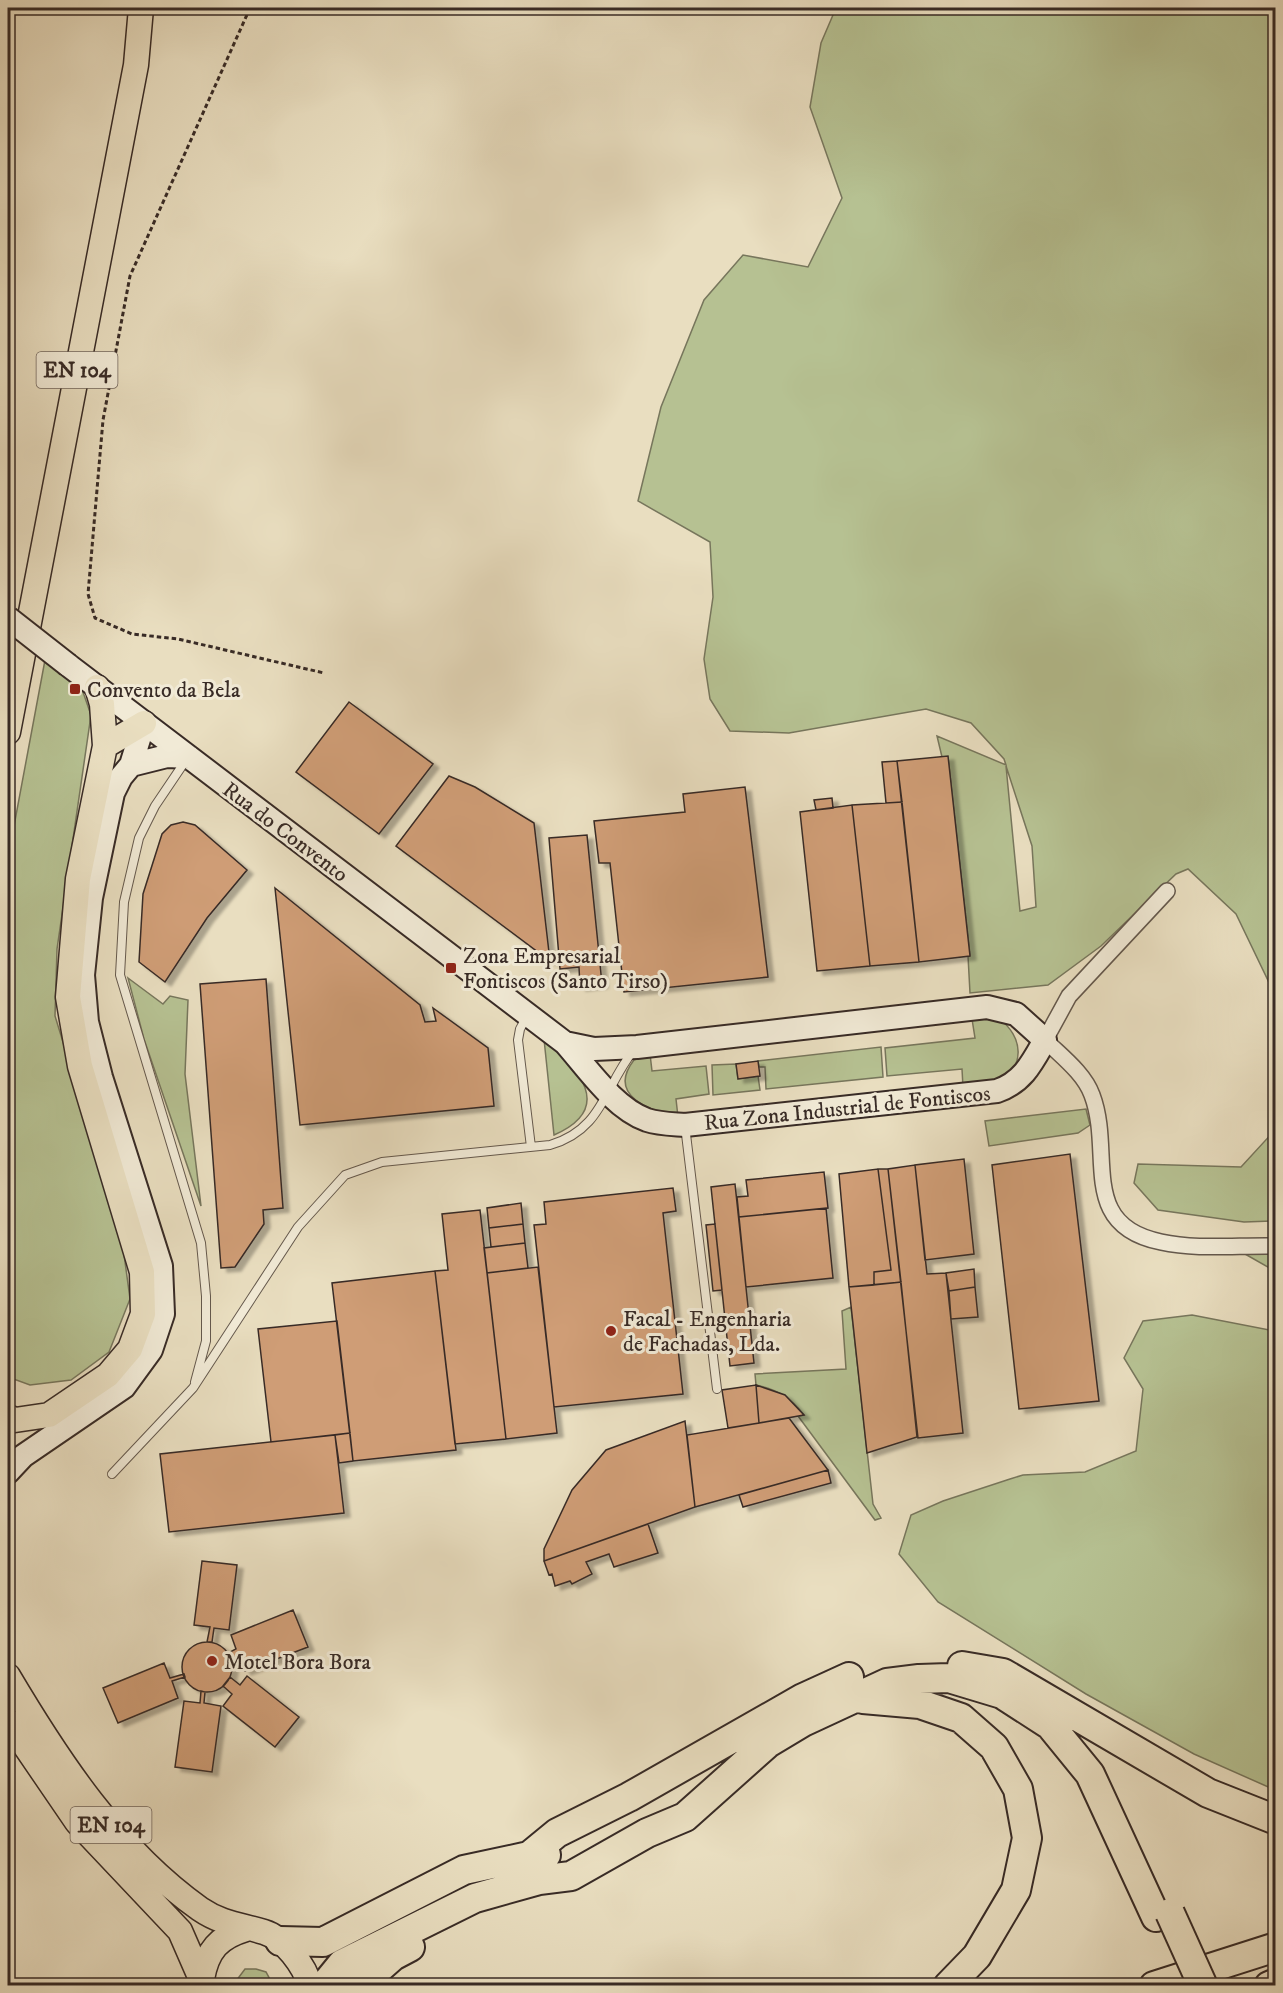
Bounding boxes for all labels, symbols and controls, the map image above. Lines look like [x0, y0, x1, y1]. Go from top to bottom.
road number: EN 104 [36, 352, 118, 388]
place label: Convento da Bela [87, 677, 241, 704]
marker: Convento da Bela [68, 682, 82, 696]
street label: Rua do Convento [217, 776, 353, 888]
place label: Zona Empresarial Fontiscos (Santo Tirso) [463, 943, 668, 995]
marker: Zona Empresarial Fontiscos (Santo Tirso) [444, 961, 458, 975]
street label: Rua Zona Industrial de Fontiscos [703, 1080, 992, 1137]
place label: Facal - Engenharia de Fachadas, Lda. [623, 1306, 792, 1358]
marker: Facal - Engenharia de Fachadas, Lda. [604, 1324, 618, 1338]
place label: Motel Bora Bora [224, 1649, 371, 1676]
marker: Motel Bora Bora [205, 1654, 219, 1668]
road number: EN 104 [70, 1807, 152, 1843]

